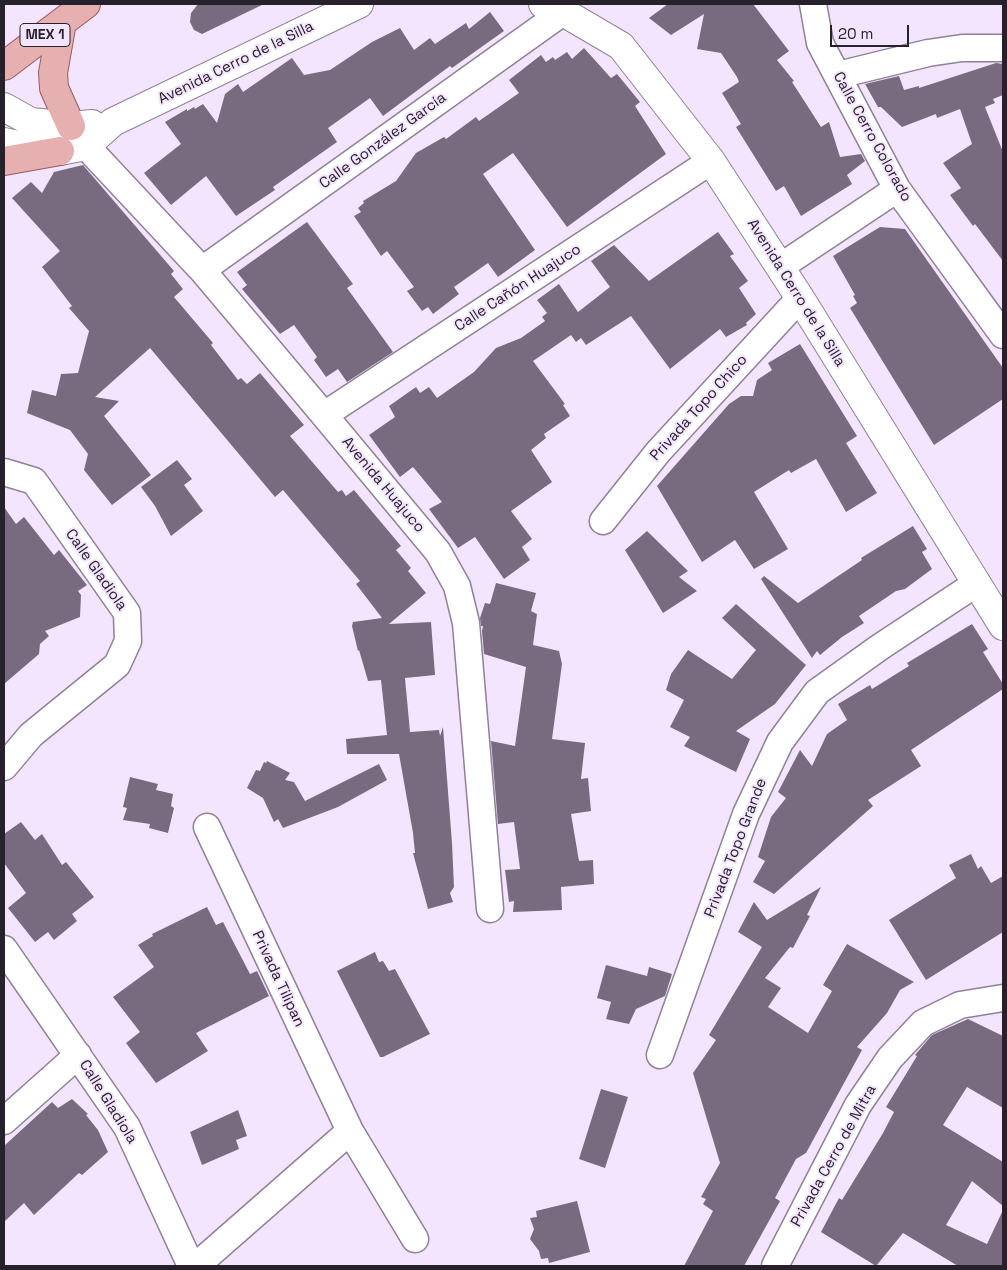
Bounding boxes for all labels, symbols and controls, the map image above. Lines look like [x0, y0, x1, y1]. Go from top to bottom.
scale bar [832, 15, 911, 47]
street label: Avenida Cerro de la Silla [155, 17, 317, 109]
road number: MEX 1 [20, 24, 70, 46]
text: 20 m [838, 24, 873, 43]
street label: Calle Cerro Colorado [829, 69, 915, 205]
street label: Calle González García [316, 89, 450, 193]
street label: Avenida Cerro de la Silla [743, 216, 849, 370]
street label: Calle Cañón Huajuco [452, 240, 584, 336]
street label: Privada Topo Chico [647, 351, 751, 465]
street label: Avenida Huajuco [338, 433, 428, 537]
street label: Calle Gladiola [61, 526, 131, 614]
street label: Privada Topo Grande [701, 776, 771, 920]
street label: Privada Tilipan [248, 928, 308, 1030]
street label: Calle Gladiola [75, 1057, 141, 1147]
street label: Privada Cerro de Mitra [787, 1082, 881, 1230]

